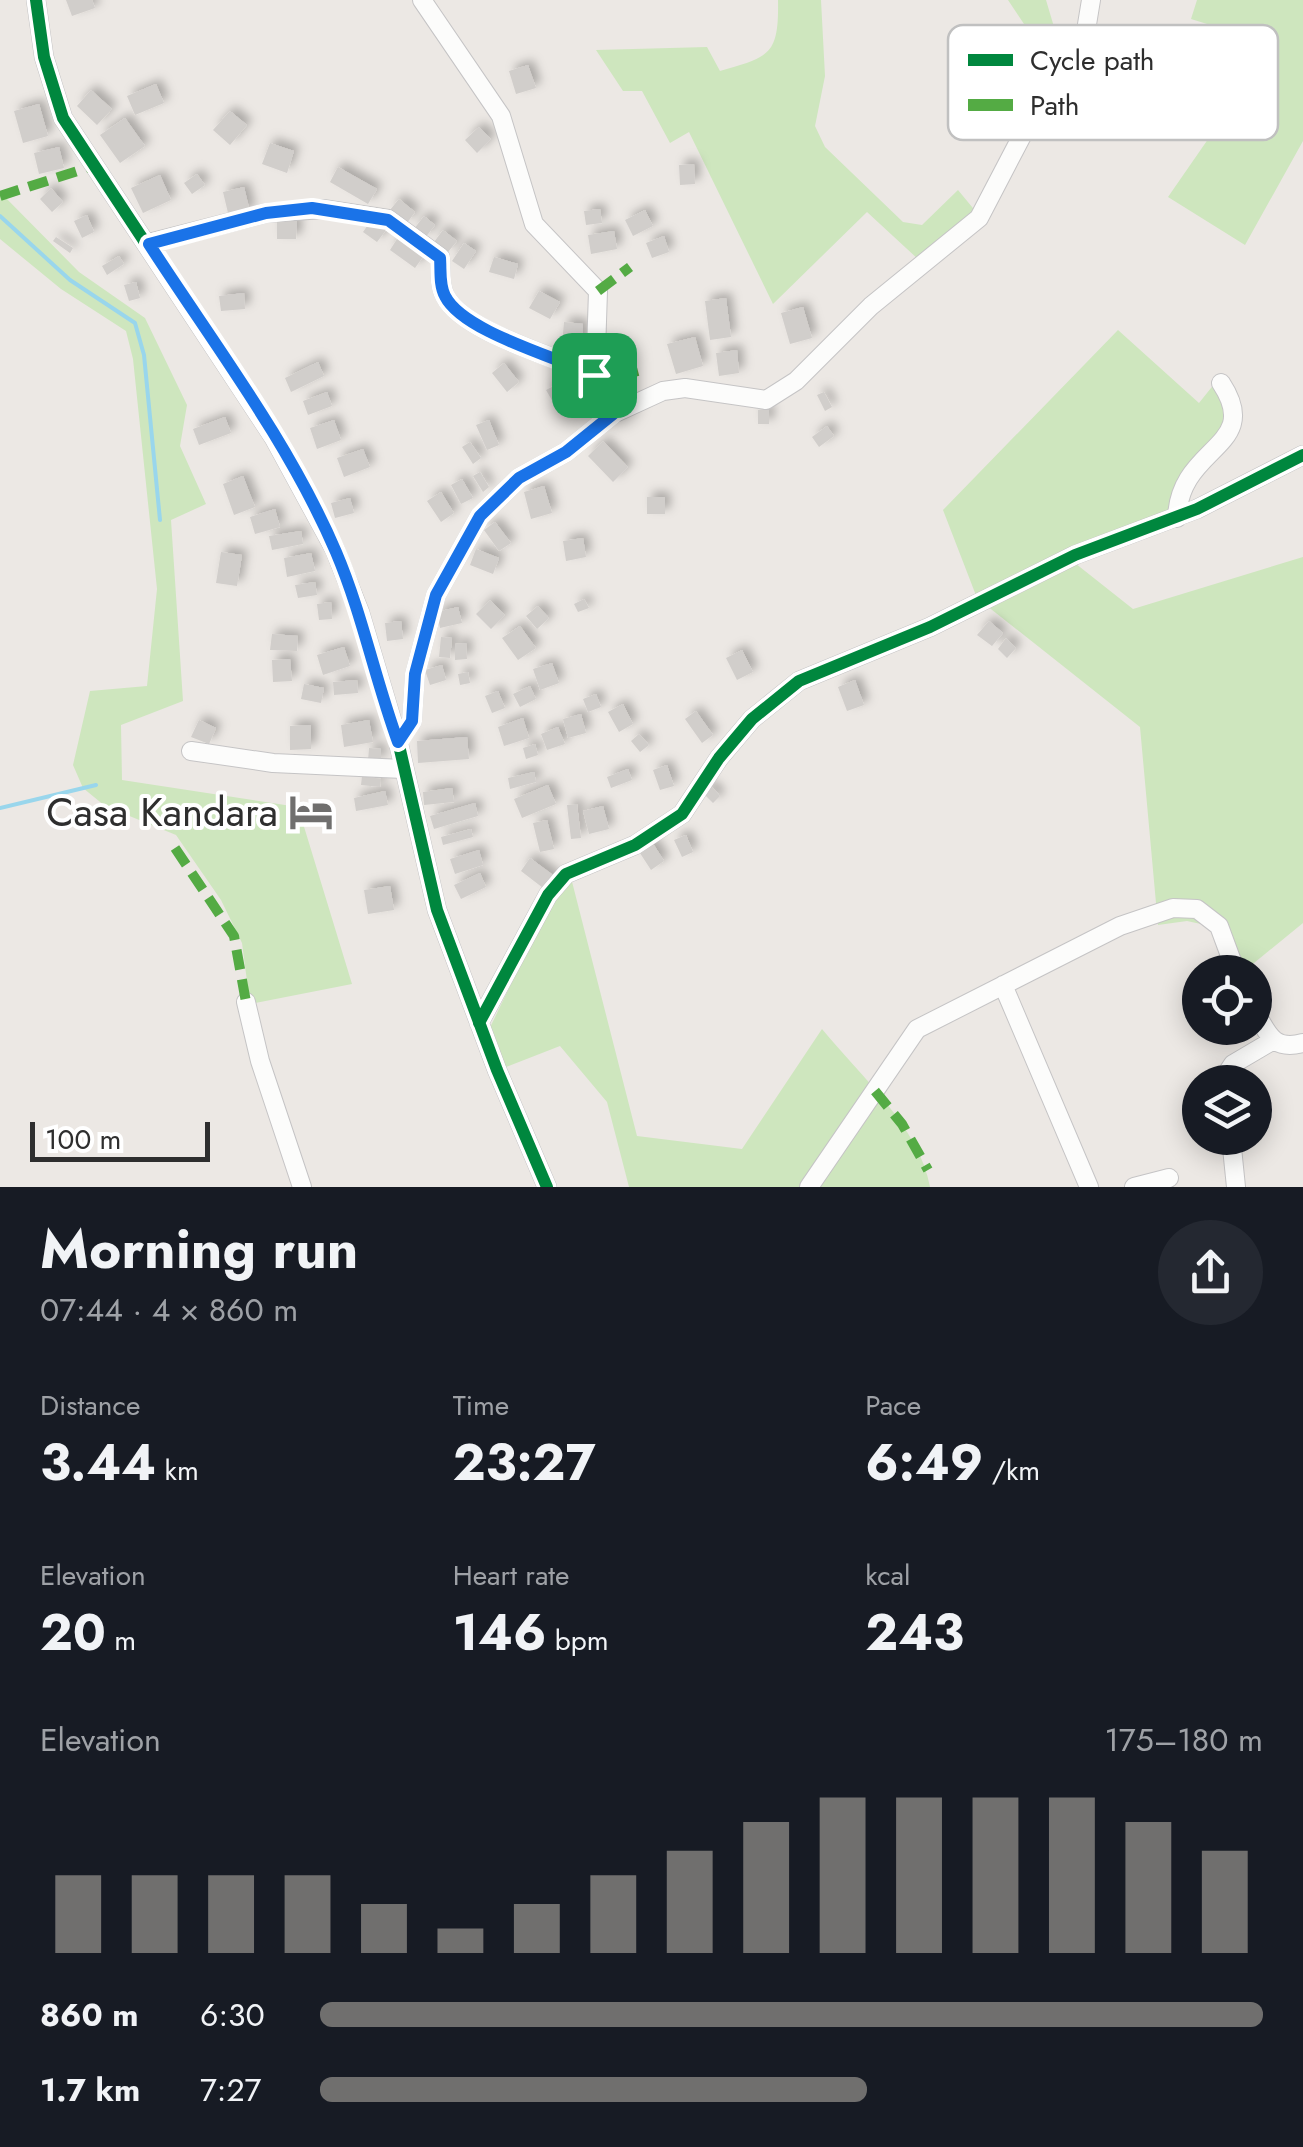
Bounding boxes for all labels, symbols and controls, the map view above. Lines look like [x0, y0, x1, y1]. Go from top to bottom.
legend [948, 25, 1278, 140]
text: Cycle path [1030, 40, 1155, 81]
text: Path [1030, 85, 1079, 126]
pin [552, 333, 637, 418]
icon: arrive [567, 348, 622, 403]
place label: Casa Kandara [46, 783, 278, 841]
hotel icon: Casa Kandara [287, 788, 335, 836]
map controls [1182, 955, 1272, 1155]
button: locate [1182, 955, 1272, 1045]
button: layers [1182, 1065, 1272, 1155]
scale bar [30, 1117, 210, 1162]
text: 100 m [45, 1119, 121, 1160]
text: Morning run [40, 1209, 358, 1289]
button: share [1158, 1220, 1263, 1325]
text: 07:44 · 4 × 860 m [40, 1287, 298, 1333]
text: Distance [40, 1385, 140, 1426]
text: Time [453, 1385, 509, 1426]
text: Pace [865, 1385, 921, 1426]
text: 3.44 [40, 1426, 156, 1499]
text: 23:27 [453, 1426, 596, 1499]
text: 6:49 [865, 1426, 983, 1499]
text: km [156, 1450, 199, 1491]
text: /km [983, 1450, 1040, 1491]
text: Elevation [40, 1555, 146, 1596]
text: Heart rate [453, 1555, 570, 1596]
text: kcal [865, 1555, 911, 1596]
text: 20 [40, 1596, 106, 1669]
text: 146 [453, 1596, 546, 1669]
text: 243 [865, 1596, 964, 1669]
text: m [106, 1620, 136, 1661]
text: bpm [546, 1620, 609, 1661]
text: Elevation [40, 1717, 161, 1763]
text: 175–180 m [1104, 1717, 1263, 1763]
text: 860 m [40, 1992, 139, 2038]
text: 6:30 [200, 1992, 265, 2038]
text: 1.7 km [40, 2067, 140, 2113]
text: 7:27 [200, 2067, 261, 2113]

